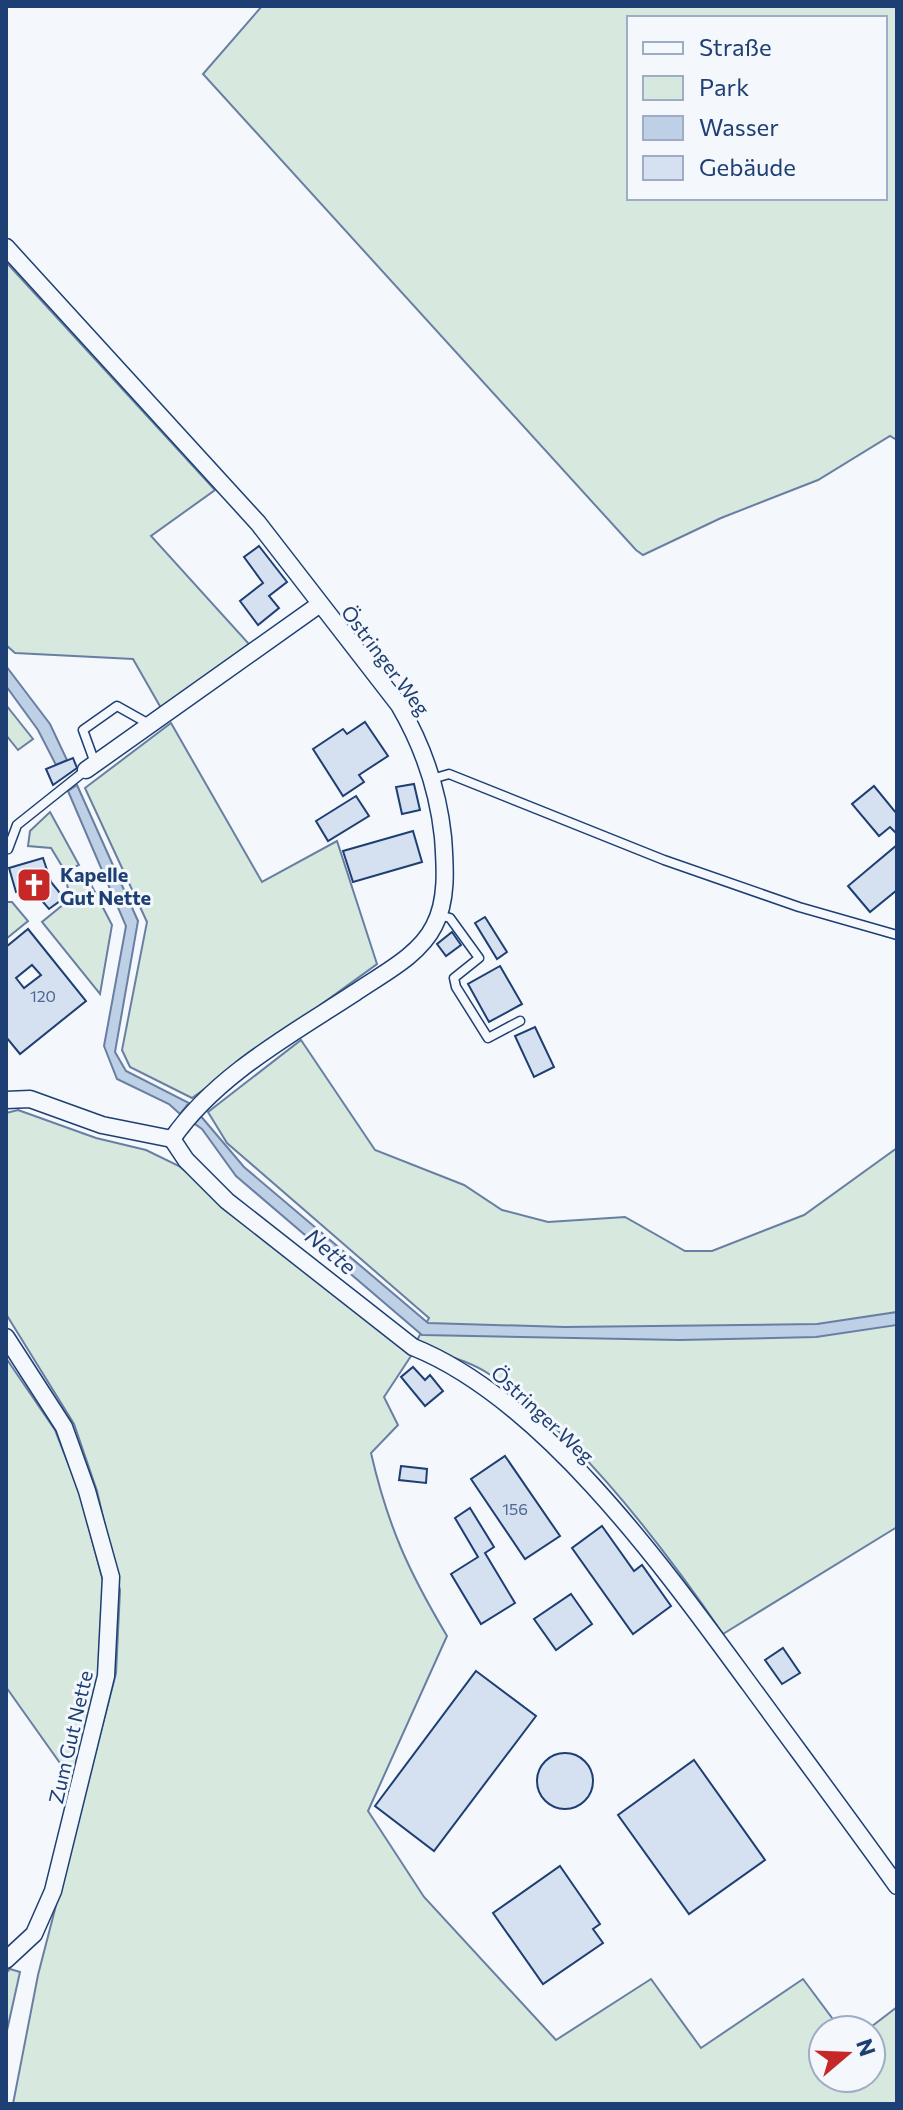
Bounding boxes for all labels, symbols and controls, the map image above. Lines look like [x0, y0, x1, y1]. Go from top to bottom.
legend [627, 16, 887, 200]
text: Straße [699, 32, 772, 61]
text: Park [699, 72, 749, 101]
text: Wasser [699, 112, 779, 141]
text: Gebäude [699, 152, 796, 181]
street label: Östringer Weg [337, 600, 435, 720]
place label: Kapelle Gut Nette [60, 862, 151, 909]
church icon: Kapelle Gut Nette [15, 866, 53, 904]
house number: 120 [30, 986, 56, 1005]
water label: Nette [300, 1222, 362, 1280]
street label: Östringer Weg [487, 1360, 599, 1468]
house number: 156 [502, 1499, 528, 1518]
street label: Zum Gut Nette [43, 1668, 97, 1806]
north arrow [807, 2014, 887, 2094]
text: N [851, 2035, 882, 2060]

